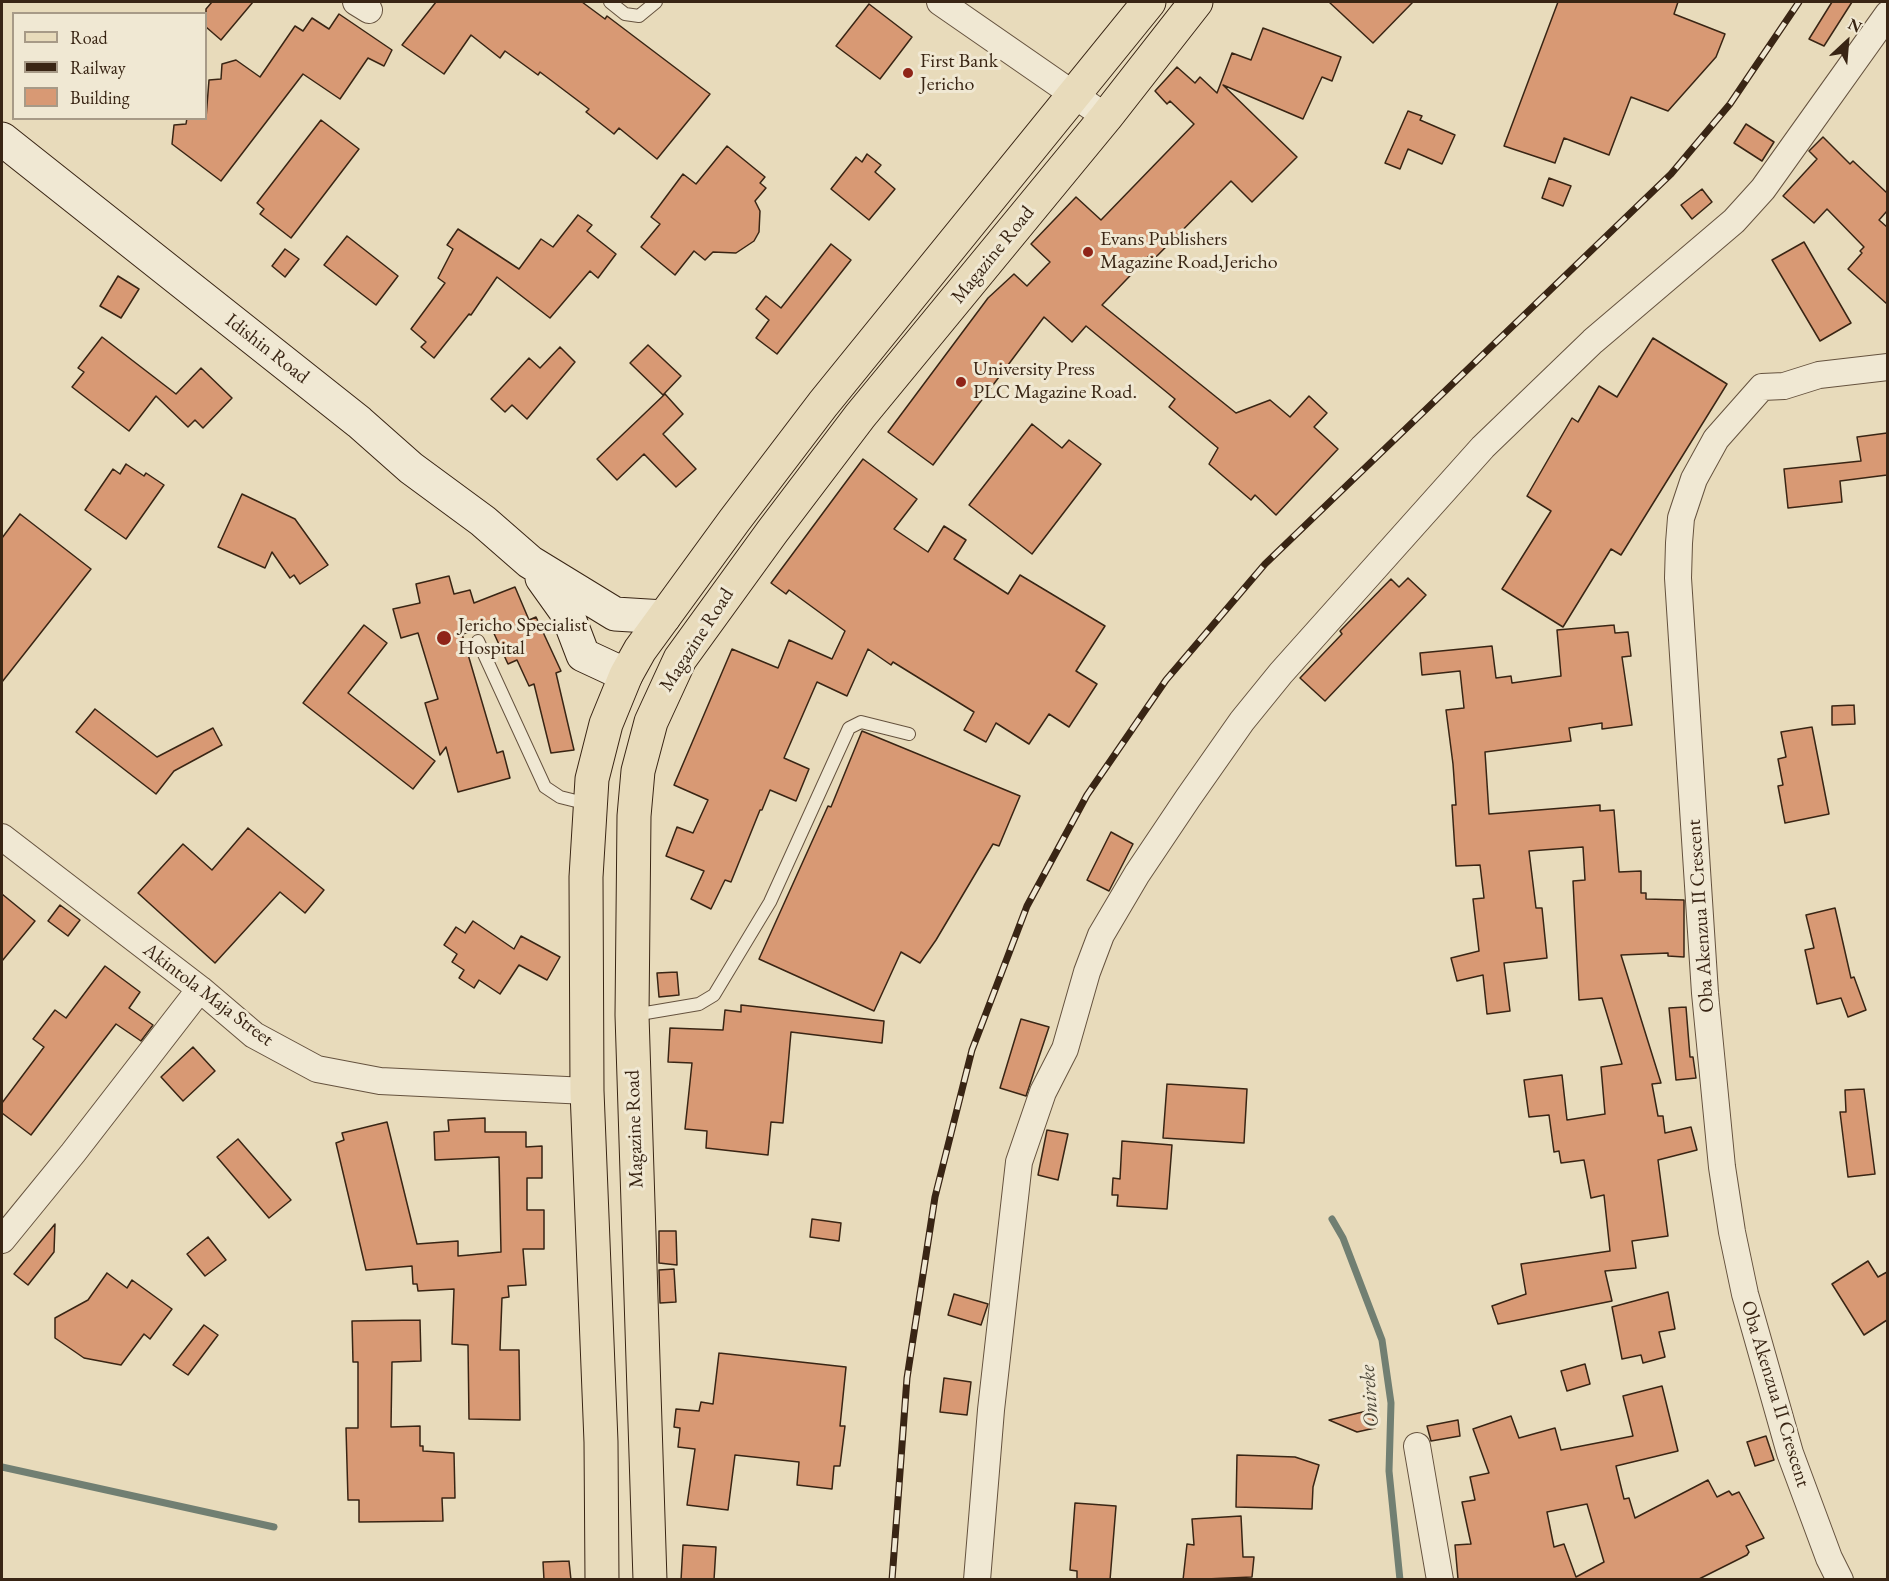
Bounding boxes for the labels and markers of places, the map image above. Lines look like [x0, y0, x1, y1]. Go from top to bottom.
place label: First Bank Jericho [920, 50, 998, 97]
marker: First Bank Jericho [901, 66, 915, 80]
place label: Evans Publishers Magazine Road,Jericho [1100, 228, 1278, 275]
marker: Evans Publishers Magazine Road,Jericho [1081, 245, 1095, 259]
place label: University Press PLC Magazine Road. [973, 358, 1137, 405]
marker: University Press PLC Magazine Road. [954, 375, 968, 389]
place label: Jericho Specialist Hospital [458, 614, 587, 661]
marker: Jericho Specialist Hospital [435, 629, 453, 647]

